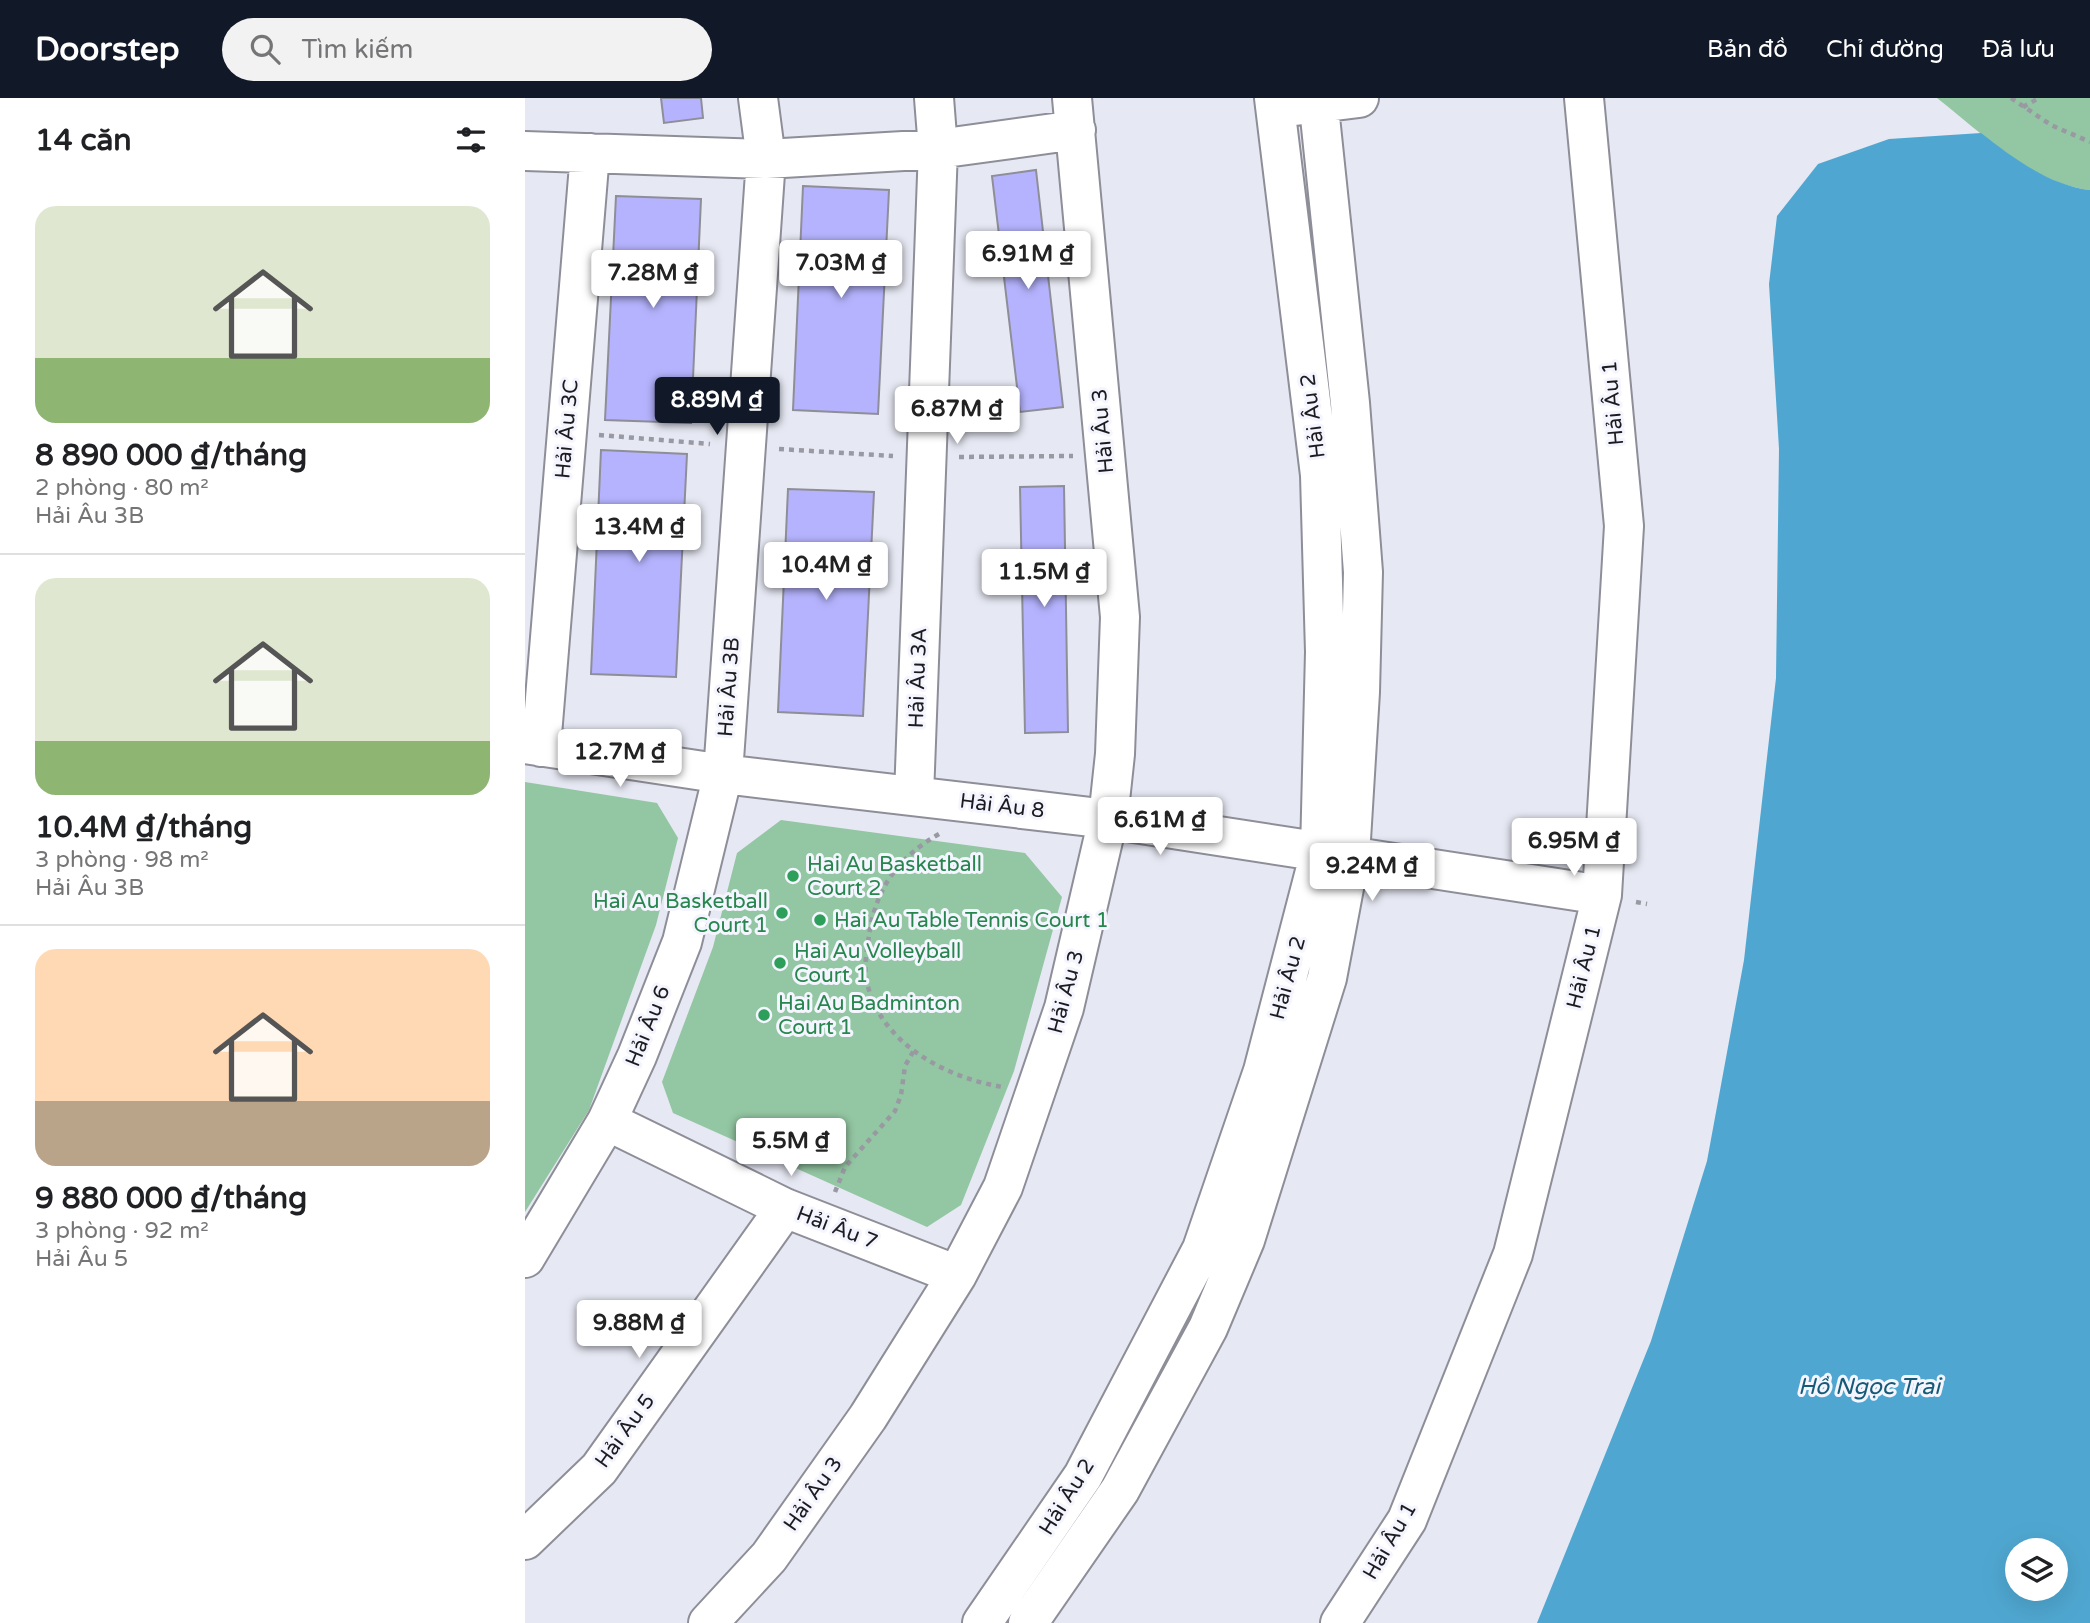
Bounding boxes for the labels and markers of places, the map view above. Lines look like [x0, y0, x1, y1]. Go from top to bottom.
pin: 6.91M ₫ [963, 232, 1093, 291]
pin: 7.03M ₫ [776, 240, 906, 300]
pin: 7.28M ₫ [588, 250, 718, 310]
pin: 8.89M ₫ [652, 378, 782, 437]
pin: 6.87M ₫ [892, 386, 1022, 446]
pin: 13.4M ₫ [574, 504, 704, 564]
pin: 10.4M ₫ [761, 542, 891, 602]
pin: 11.5M ₫ [979, 550, 1109, 609]
pin: 12.7M ₫ [555, 730, 685, 789]
pin: 6.61M ₫ [1095, 798, 1225, 857]
pin: 6.95M ₫ [1509, 818, 1639, 878]
pin: 9.24M ₫ [1307, 844, 1437, 903]
place label: Hai Au Basketball Court 2 [807, 852, 982, 901]
marker: Hai Au Basketball Court 2 [785, 868, 801, 884]
place label: Hai Au Basketball Court 1 [593, 889, 768, 938]
marker: Hai Au Basketball Court 1 [774, 905, 790, 921]
place label: Hai Au Table Tennis Court 1 [834, 908, 1109, 933]
marker: Hai Au Table Tennis Court 1 [812, 912, 828, 928]
place label: Hai Au Volleyball Court 1 [794, 939, 961, 988]
marker: Hai Au Volleyball Court 1 [772, 955, 788, 971]
place label: Hai Au Badminton Court 1 [778, 991, 960, 1040]
marker: Hai Au Badminton Court 1 [756, 1007, 772, 1023]
pin: 5.5M ₫ [734, 1118, 848, 1178]
pin: 9.88M ₫ [574, 1300, 704, 1360]

